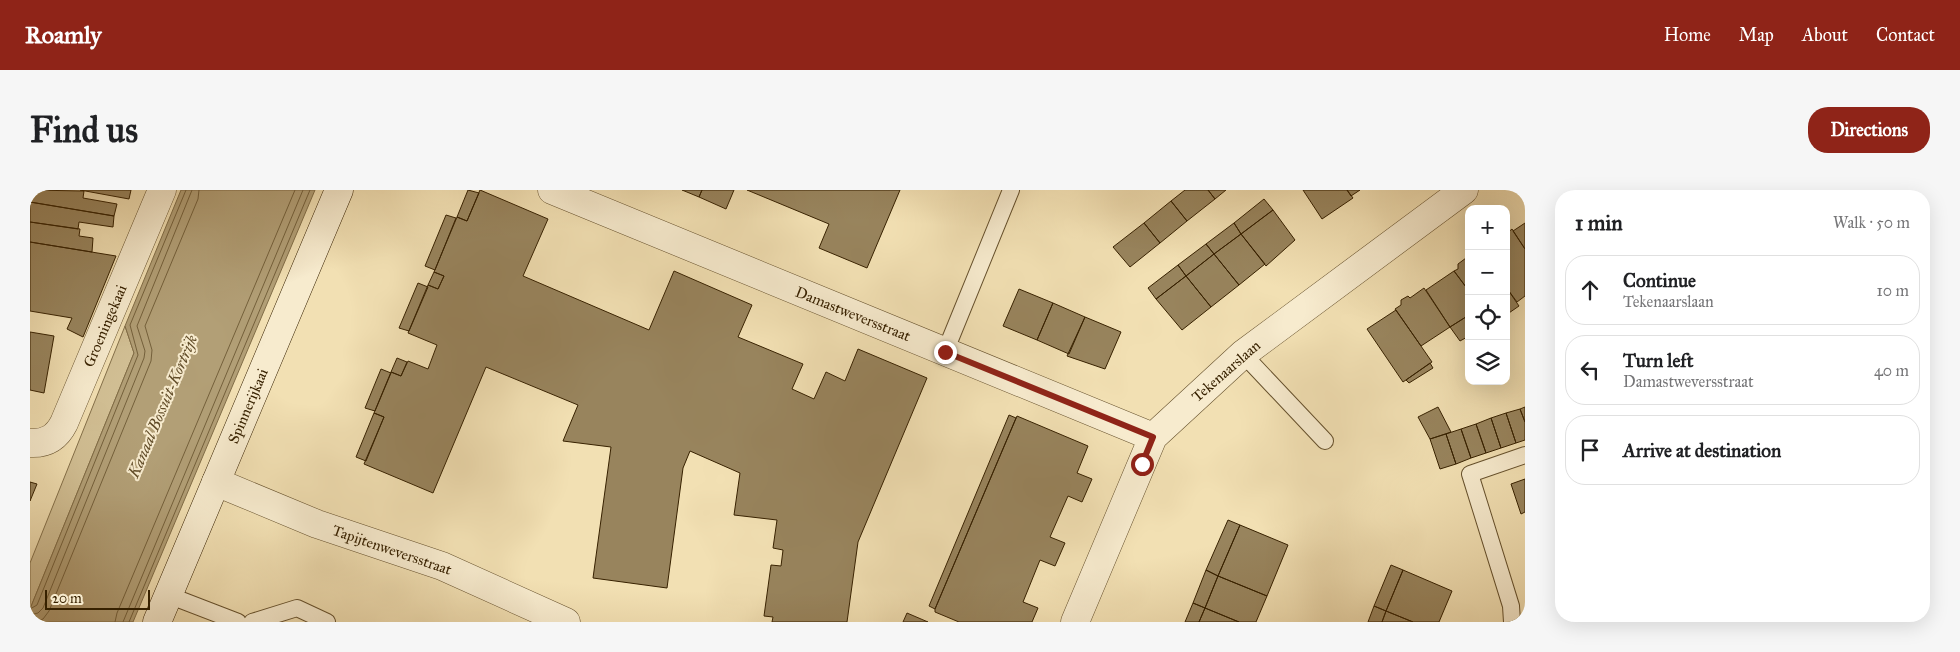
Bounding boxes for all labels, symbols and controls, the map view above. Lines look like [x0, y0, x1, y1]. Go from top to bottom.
text: Roamly [25, 20, 102, 50]
text: Home [1664, 24, 1711, 46]
text: Map [1739, 24, 1774, 46]
text: About [1802, 24, 1848, 46]
text: Contact [1876, 24, 1935, 46]
button: Directions [1808, 107, 1930, 153]
text: Find us [30, 109, 138, 152]
map controls [1465, 205, 1510, 385]
button: + [1465, 205, 1510, 250]
text: 1 min [1575, 210, 1623, 236]
text: Walk · 50 m [1833, 213, 1910, 232]
button: − [1465, 250, 1510, 295]
text: Continue [1623, 269, 1696, 292]
icon: ahead [1576, 276, 1604, 304]
text: 10 m [1877, 281, 1909, 300]
street label: Groeningekaai [80, 282, 130, 370]
street label: Damastweversstraat [793, 283, 914, 346]
text: Tekenaarslaan [1623, 292, 1714, 311]
button: locate [1465, 295, 1510, 340]
water label: Kanaal Bossuit-Kortrijk [123, 332, 202, 482]
street label: Tekenaarslaan [1188, 336, 1264, 406]
button: layers [1465, 340, 1510, 385]
route end [934, 341, 957, 364]
text: Turn left [1623, 349, 1693, 372]
icon: left [1576, 356, 1604, 384]
text: 40 m [1874, 361, 1909, 380]
street label: Spinnerijkaai [224, 366, 272, 446]
text: Damastweversstraat [1623, 372, 1754, 391]
icon: arrive [1576, 436, 1604, 464]
text: Arrive at destination [1623, 439, 1781, 462]
route start [1131, 453, 1154, 476]
street label: Tapijtenweversstraat [330, 521, 455, 579]
scale bar [45, 587, 150, 610]
text: 20 m [52, 590, 82, 607]

